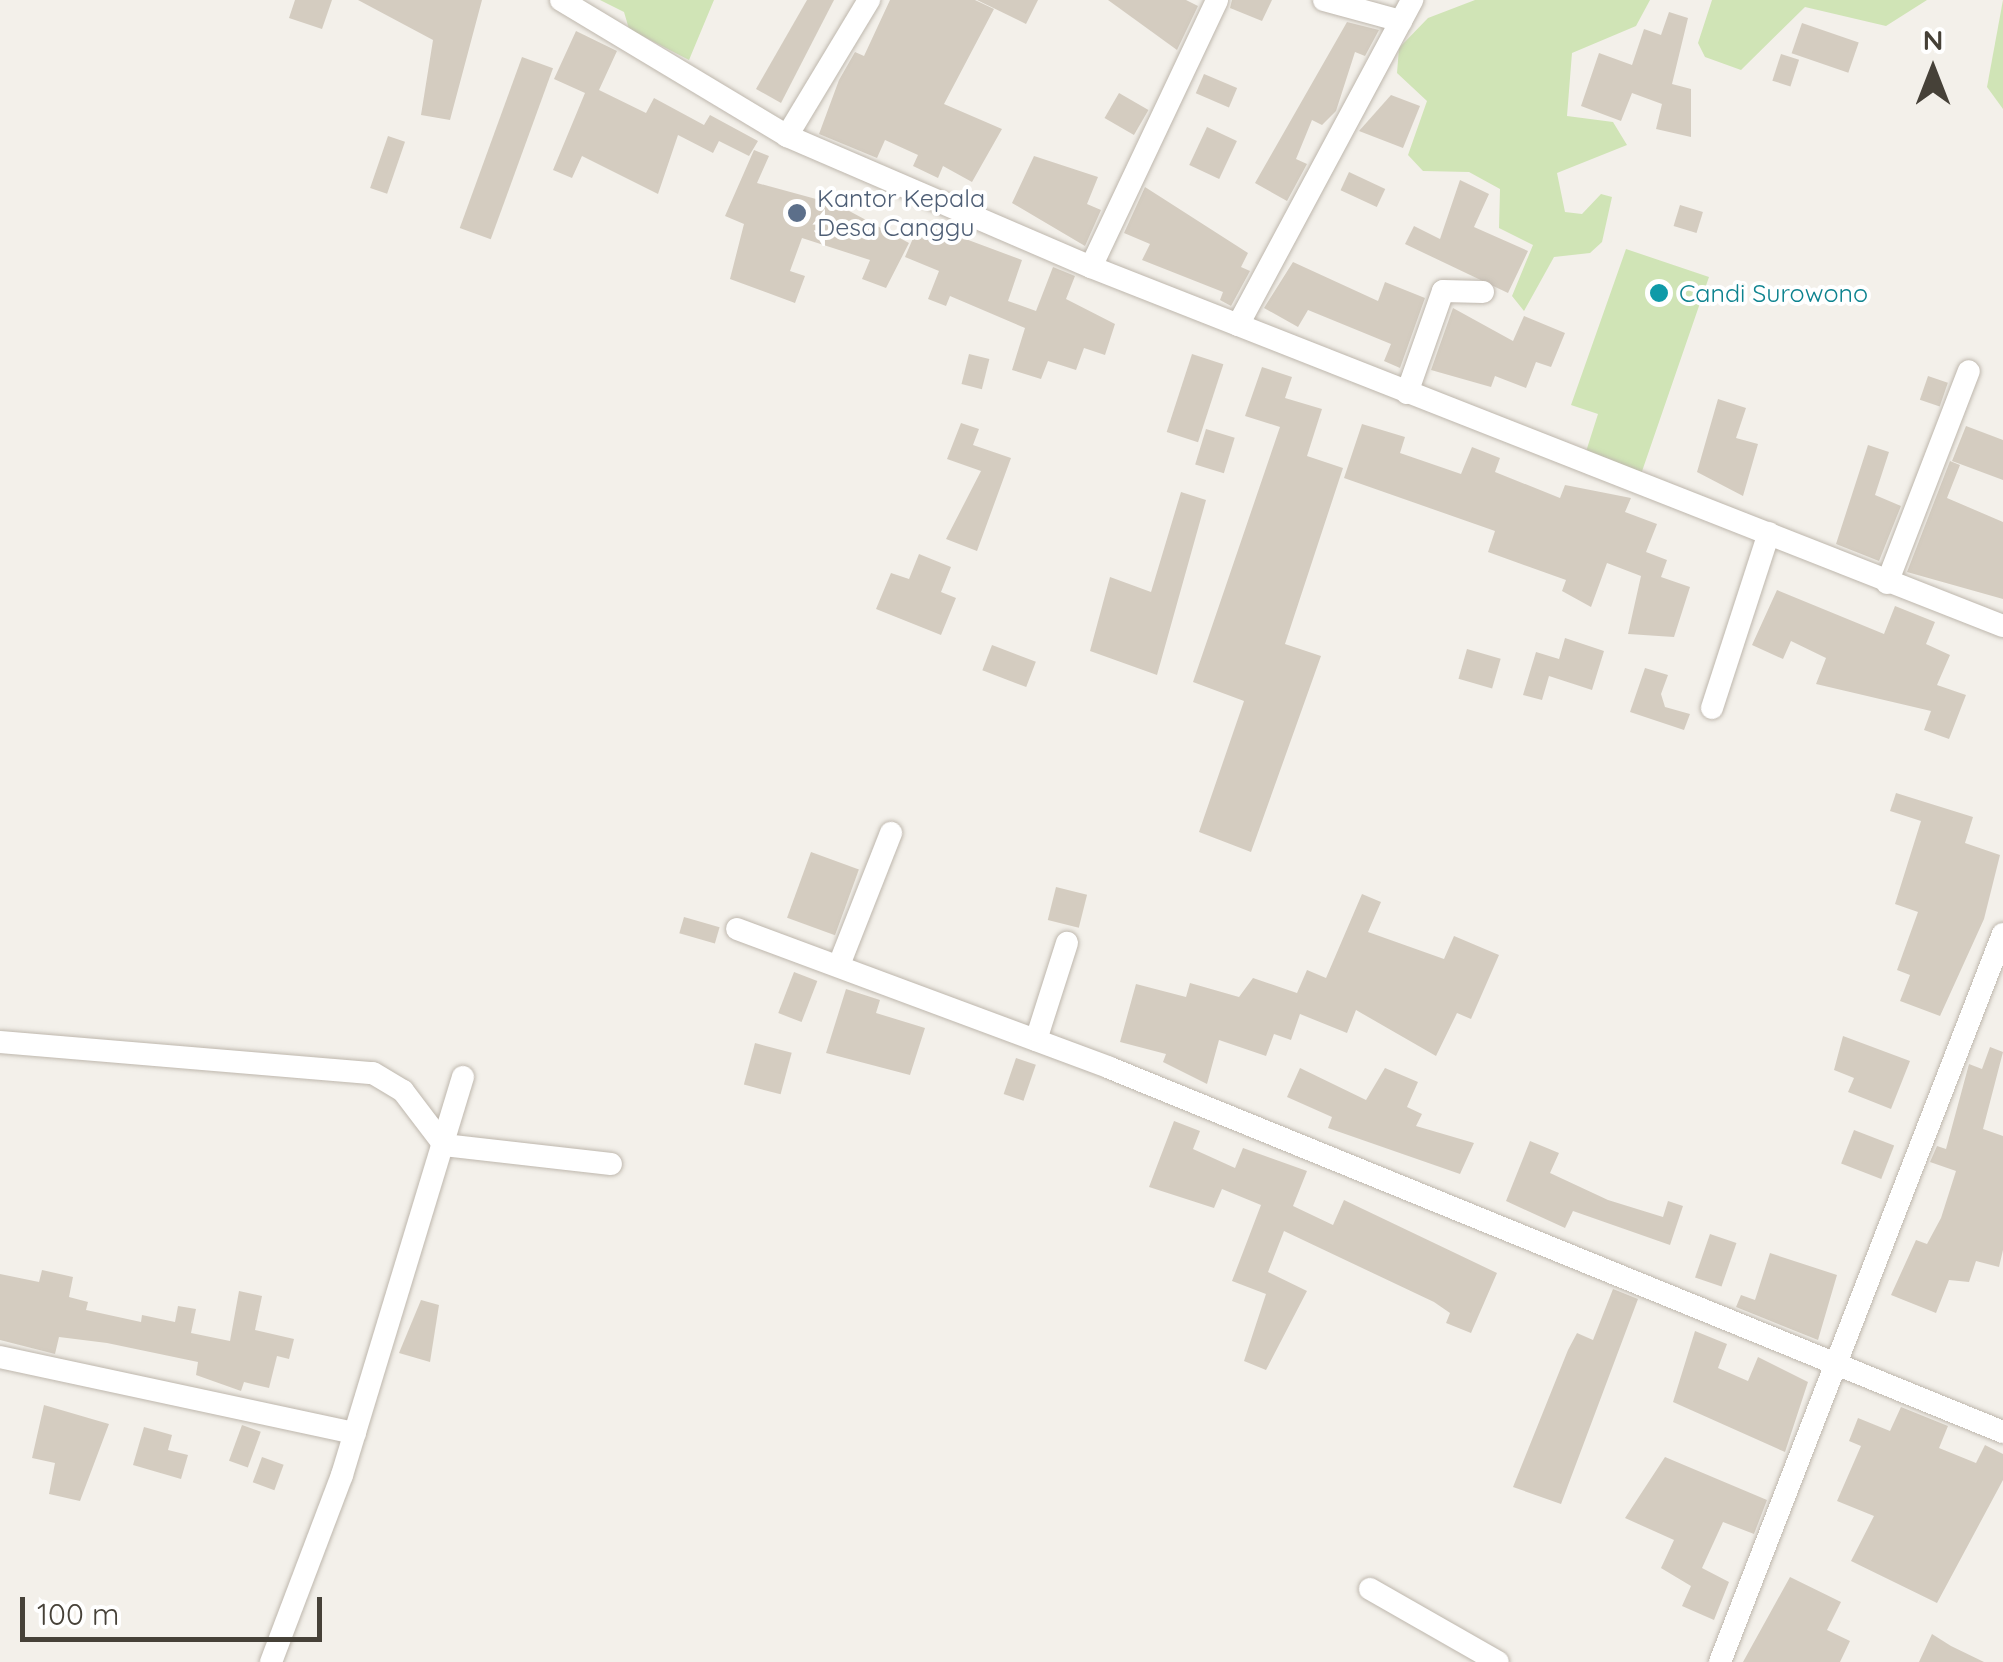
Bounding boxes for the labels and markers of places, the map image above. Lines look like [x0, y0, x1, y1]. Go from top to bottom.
place label: Kantor Kepala Desa Canggu [817, 184, 985, 243]
marker: Kantor Kepala Desa Canggu [786, 202, 808, 224]
place label: Candi Surowono [1679, 278, 1868, 308]
marker: Candi Surowono [1648, 282, 1670, 304]

